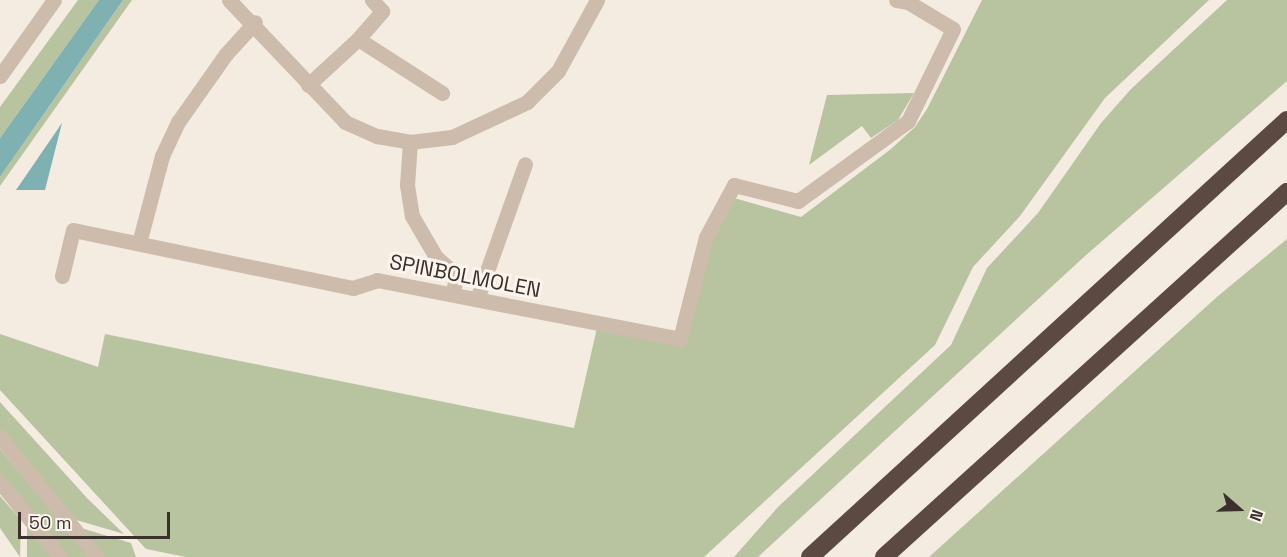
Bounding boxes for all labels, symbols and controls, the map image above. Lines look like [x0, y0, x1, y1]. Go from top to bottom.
street label: SPINBOLMOLEN [387, 249, 543, 303]
north arrow [1209, 479, 1269, 539]
scale bar [21, 500, 172, 538]
text: N [1245, 507, 1268, 524]
text: 50 m [29, 511, 71, 534]

